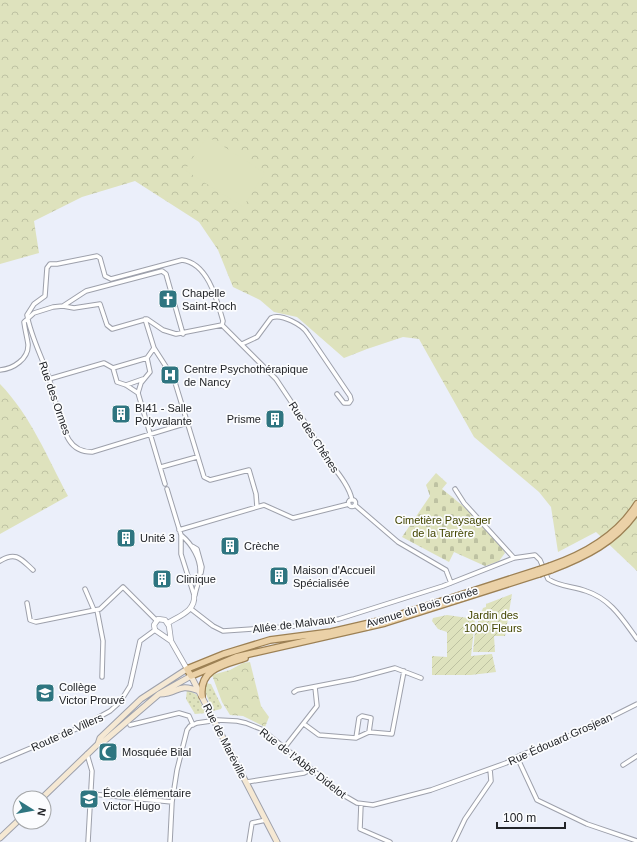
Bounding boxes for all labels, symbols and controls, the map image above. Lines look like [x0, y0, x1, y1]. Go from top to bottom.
place label: Chapelle Saint-Roch [182, 287, 236, 312]
church icon: Chapelle Saint-Roch [157, 288, 179, 310]
street label: Rue des Ormes [37, 360, 73, 437]
place label: Centre Psychothérapique de Nancy [184, 363, 308, 388]
hospital icon: Centre Psychothérapique de Nancy [159, 364, 181, 386]
street label: Rue des Chênes [287, 399, 342, 475]
place label: BI41 - Salle Polyvalante [135, 402, 192, 427]
building icon: BI41 - Salle Polyvalante [110, 403, 132, 425]
building icon: Prisme [264, 408, 286, 430]
place label: Prisme [227, 413, 261, 425]
park label: Cimetière Paysager de la Tarrère [395, 514, 492, 539]
building icon: Unité 3 [115, 527, 137, 549]
place label: Unité 3 [140, 532, 175, 544]
building icon: Crèche [219, 535, 241, 557]
place label: Crèche [244, 540, 279, 552]
place label: Maison d'Accueil Spécialisée [293, 564, 375, 589]
building icon: Maison d'Accueil Spécialisée [268, 565, 290, 587]
building icon: Clinique [151, 568, 173, 590]
place label: Clinique [176, 573, 216, 585]
street label: Avenue du Bois Gronée [364, 584, 480, 630]
park label: Jardin des 1000 Fleurs [464, 609, 523, 634]
street label: Allée de Malvaux [252, 613, 337, 635]
place label: Collège Victor Prouvé [59, 681, 125, 706]
school or university icon: Collège Victor Prouvé [34, 682, 56, 704]
street label: Rue de Maréville [201, 702, 249, 780]
street label: Route de Villers [29, 711, 105, 753]
street label: Rue Édouard Grosjean [506, 711, 614, 767]
street label: Rue de l'Abbé Didelot [258, 726, 348, 800]
mosque icon: Mosquée Bilal [97, 741, 119, 763]
place label: Mosquée Bilal [122, 746, 191, 758]
place label: École élémentaire Victor Hugo [103, 787, 191, 812]
school or university icon: École élémentaire Victor Hugo [78, 788, 100, 810]
north arrow [12, 790, 52, 830]
scale bar [497, 804, 565, 830]
text: N [35, 807, 48, 817]
text: 100 m [503, 811, 536, 825]

